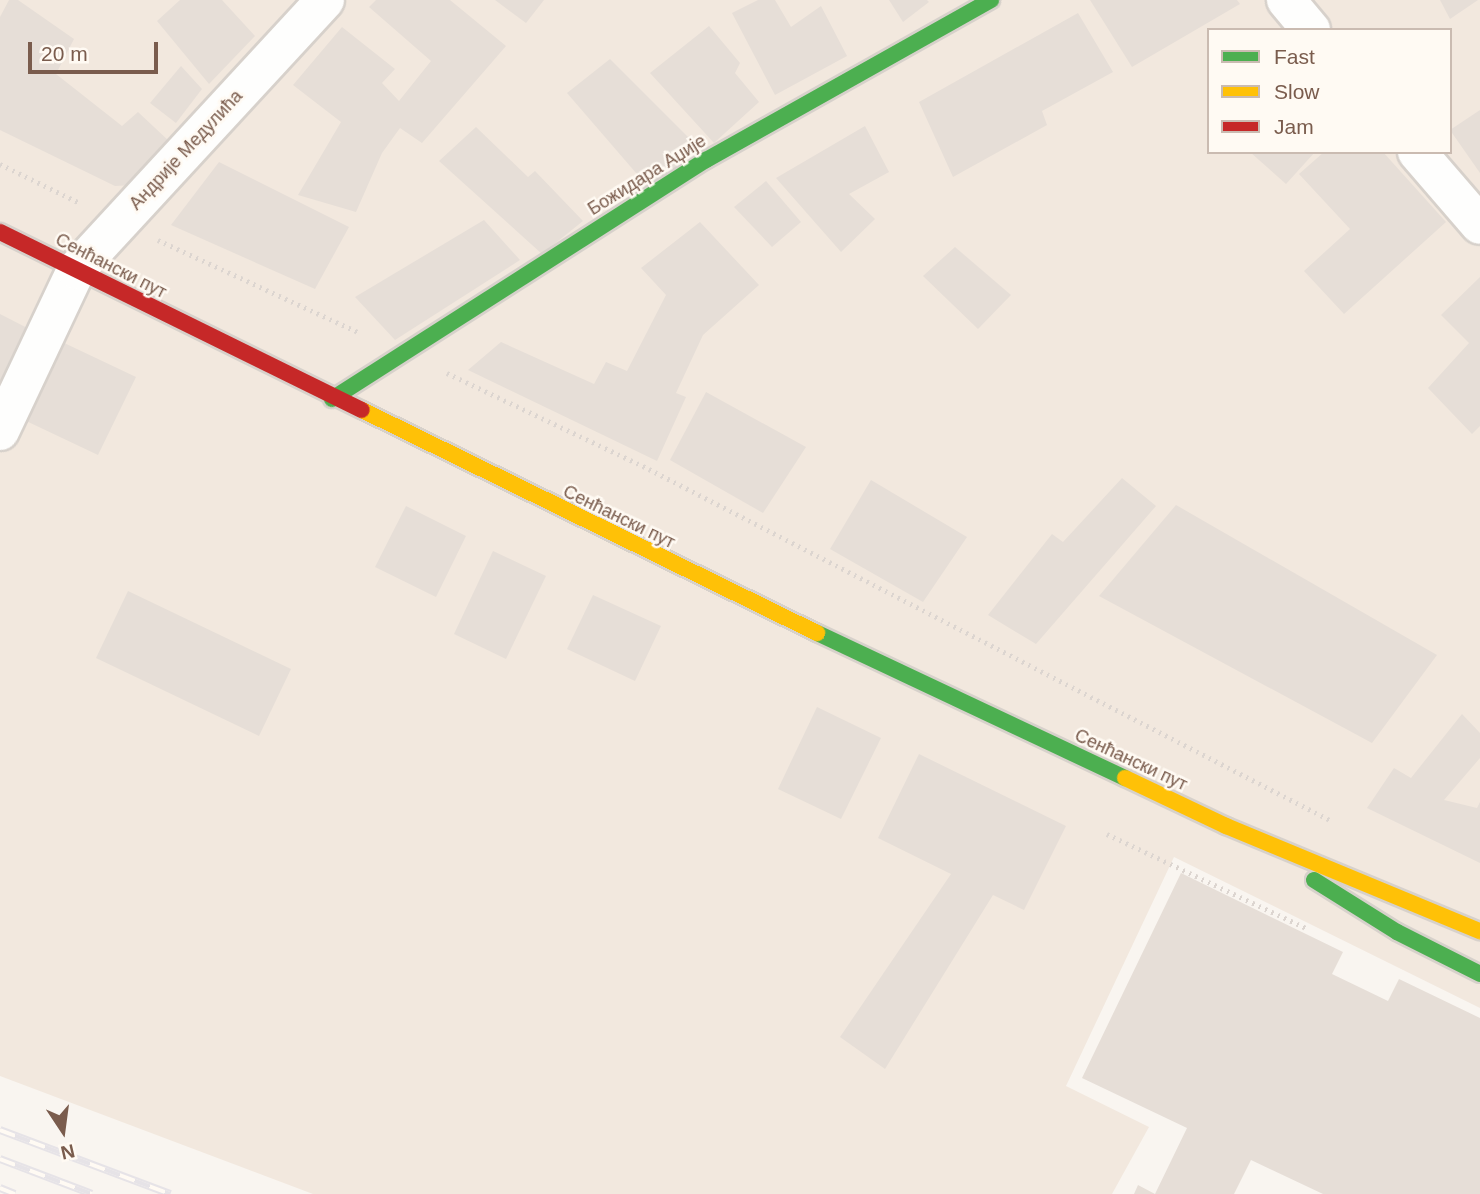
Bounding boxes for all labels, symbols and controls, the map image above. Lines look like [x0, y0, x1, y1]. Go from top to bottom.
scale bar [32, 28, 161, 72]
legend [1207, 28, 1452, 154]
text: 20 m [41, 42, 88, 65]
text: Fast [1274, 45, 1315, 68]
text: Slow [1274, 80, 1320, 103]
street label: Андрије Медулића [125, 86, 247, 214]
text: Jam [1274, 115, 1314, 138]
street label: Божидара Аџије [584, 130, 710, 220]
street label: Сенћански пут [52, 229, 170, 303]
street label: Сенћански пут [560, 481, 678, 553]
street label: Сенћански пут [1071, 724, 1191, 796]
north arrow [28, 1096, 98, 1166]
text: N [59, 1140, 77, 1164]

